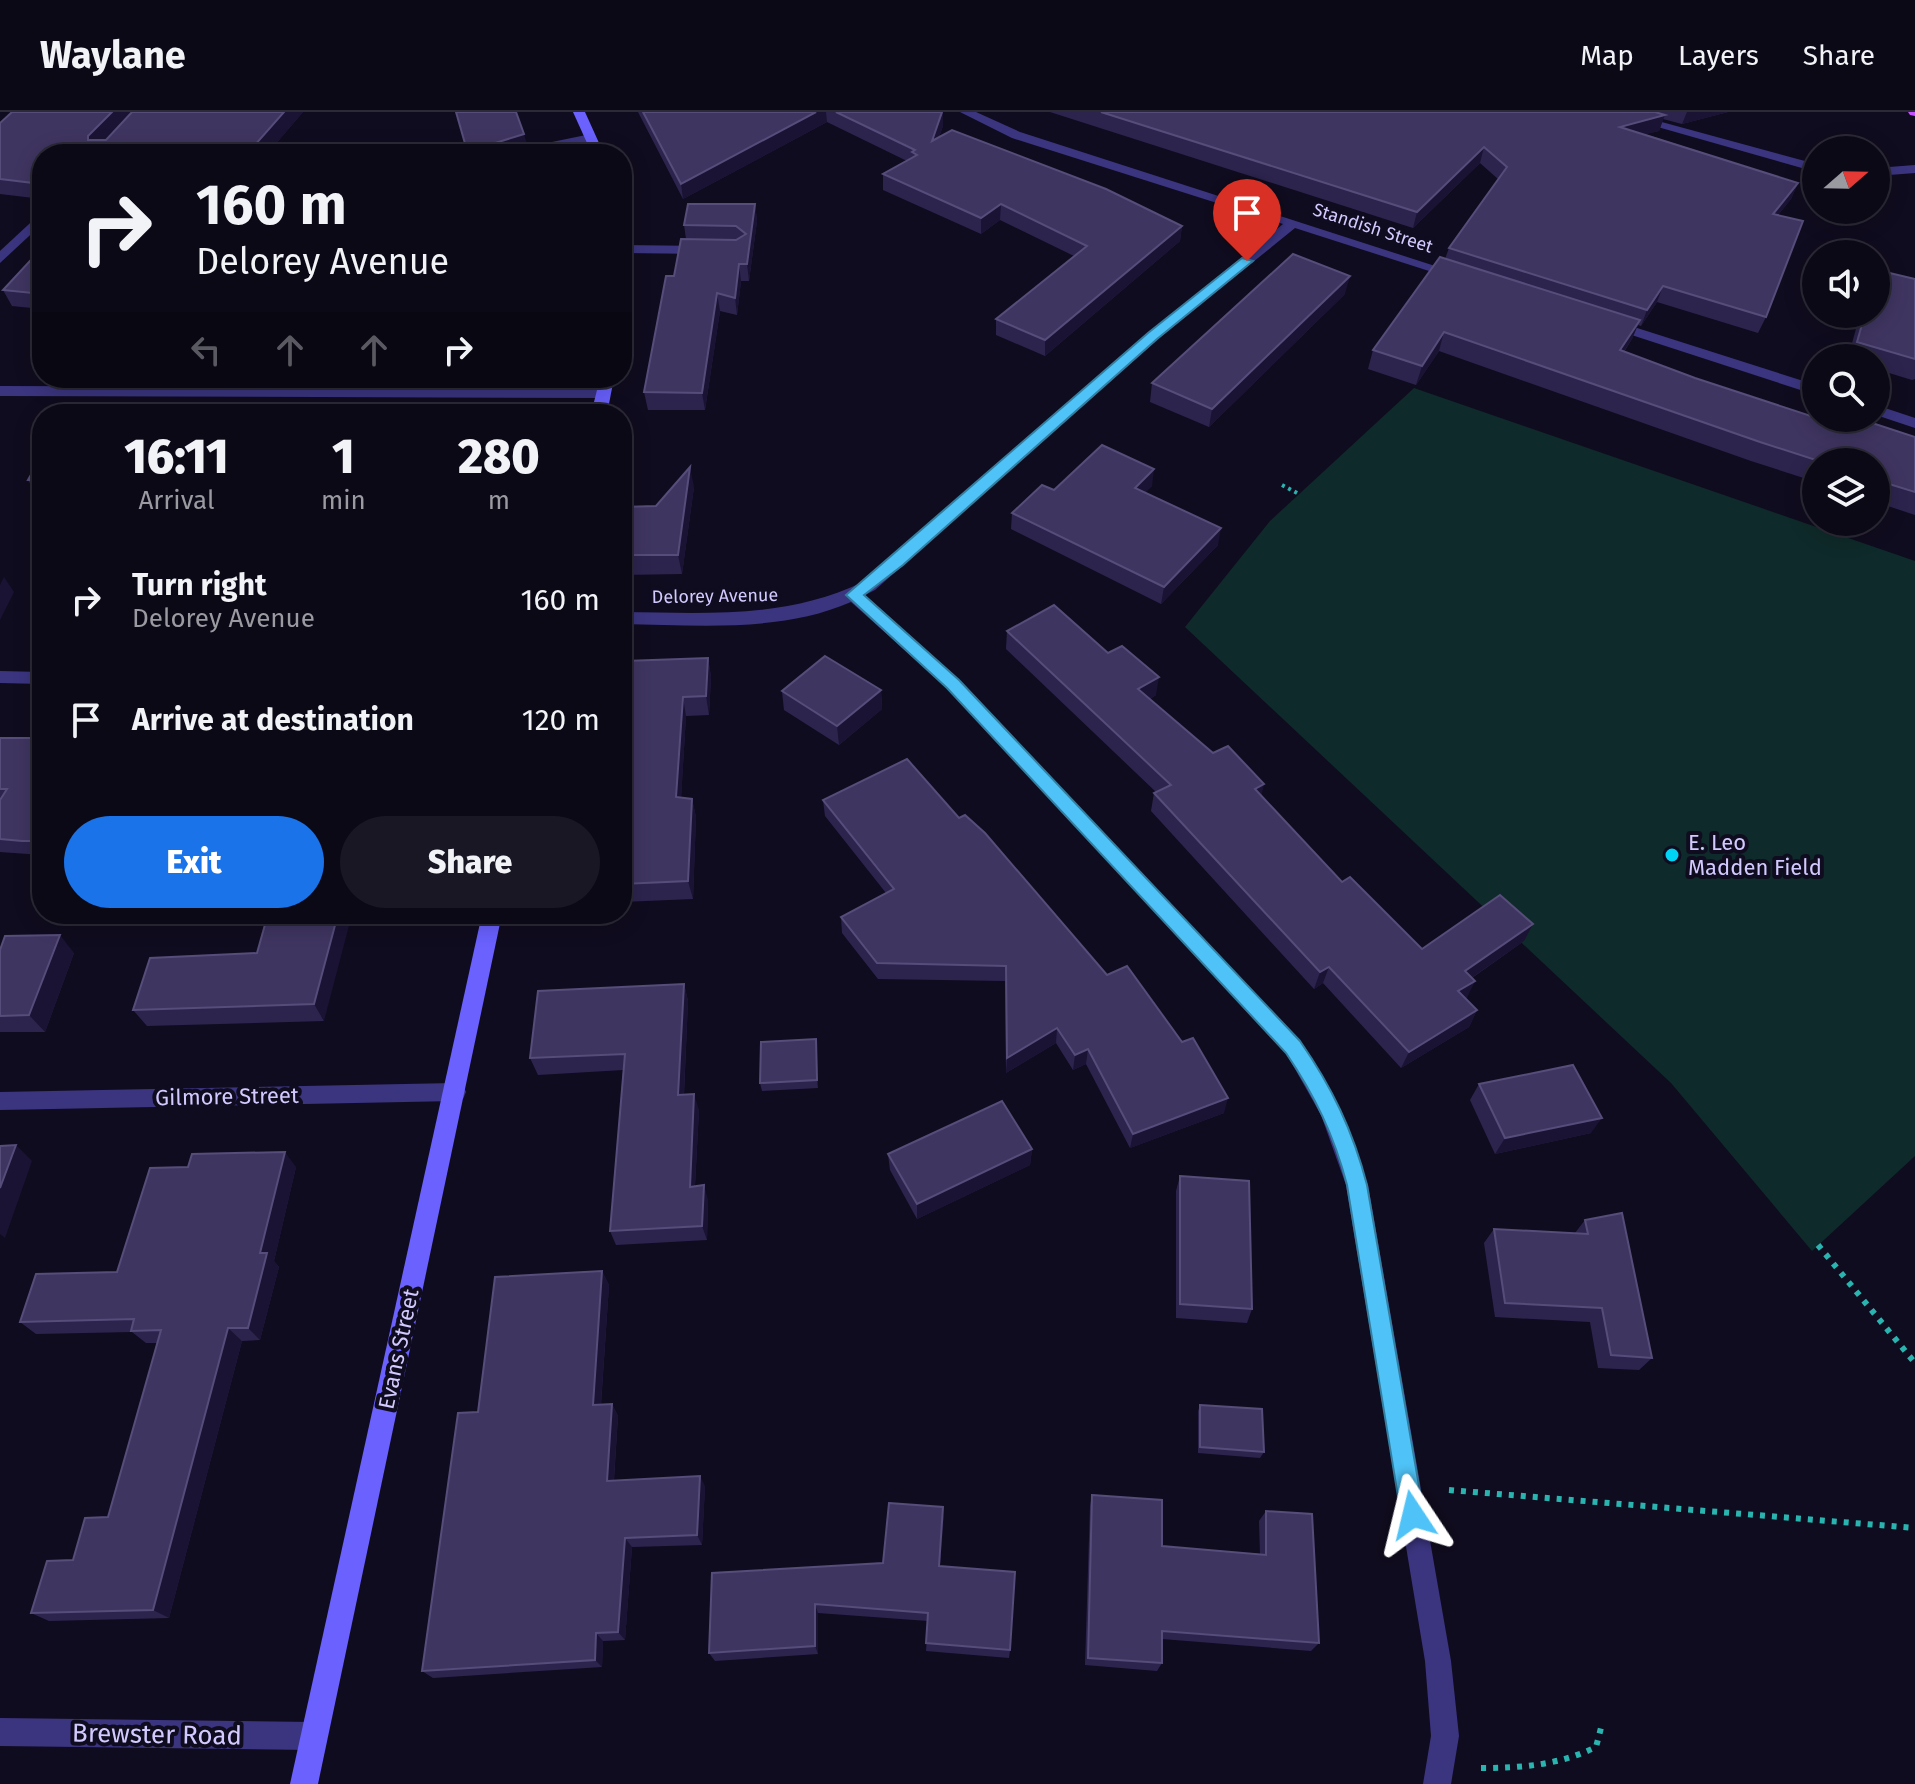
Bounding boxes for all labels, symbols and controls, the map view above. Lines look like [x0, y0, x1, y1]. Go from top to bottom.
text: Waylane [40, 32, 186, 78]
text: Map [1580, 39, 1634, 72]
text: Layers [1678, 39, 1759, 72]
text: Share [1803, 39, 1875, 72]
north arrow [1802, 136, 1890, 224]
map controls [1802, 136, 1890, 536]
text: 160 m [196, 172, 347, 239]
icon: right [64, 176, 168, 280]
pin [1213, 179, 1281, 261]
icon: arrive [1225, 191, 1269, 235]
street label: Standish Street [1310, 198, 1436, 258]
text: Delorey Avenue [196, 240, 449, 284]
button: sound [1802, 240, 1890, 328]
icon: left [184, 328, 228, 372]
icon: ahead [268, 328, 312, 372]
icon: ahead [352, 328, 396, 372]
icon: right [436, 328, 480, 372]
button: search [1802, 344, 1890, 432]
text: 16:11 [124, 428, 229, 486]
text: 1 [332, 428, 355, 486]
text: 280 [458, 428, 540, 486]
button: layers [1802, 448, 1890, 536]
text: Arrival [138, 485, 215, 516]
text: min [321, 485, 366, 516]
text: m [488, 485, 510, 516]
text: Turn right [132, 567, 267, 603]
icon: right [64, 578, 108, 622]
text: 160 m [521, 582, 600, 618]
street label: Delorey Avenue [652, 584, 778, 608]
text: Delorey Avenue [132, 603, 315, 634]
icon: arrive [64, 698, 108, 742]
text: Arrive at destination [132, 702, 414, 738]
text: 120 m [522, 702, 600, 738]
button: Exit [64, 816, 324, 908]
button: Share [340, 816, 600, 908]
place label: E. Leo Madden Field [1688, 829, 1822, 881]
marker: E. Leo Madden Field [1663, 846, 1681, 864]
street label: Gilmore Street [155, 1082, 299, 1111]
street label: Evans Street [373, 1286, 424, 1412]
position arrow [1371, 1473, 1455, 1557]
street label: Brewster Road [72, 1718, 242, 1751]

